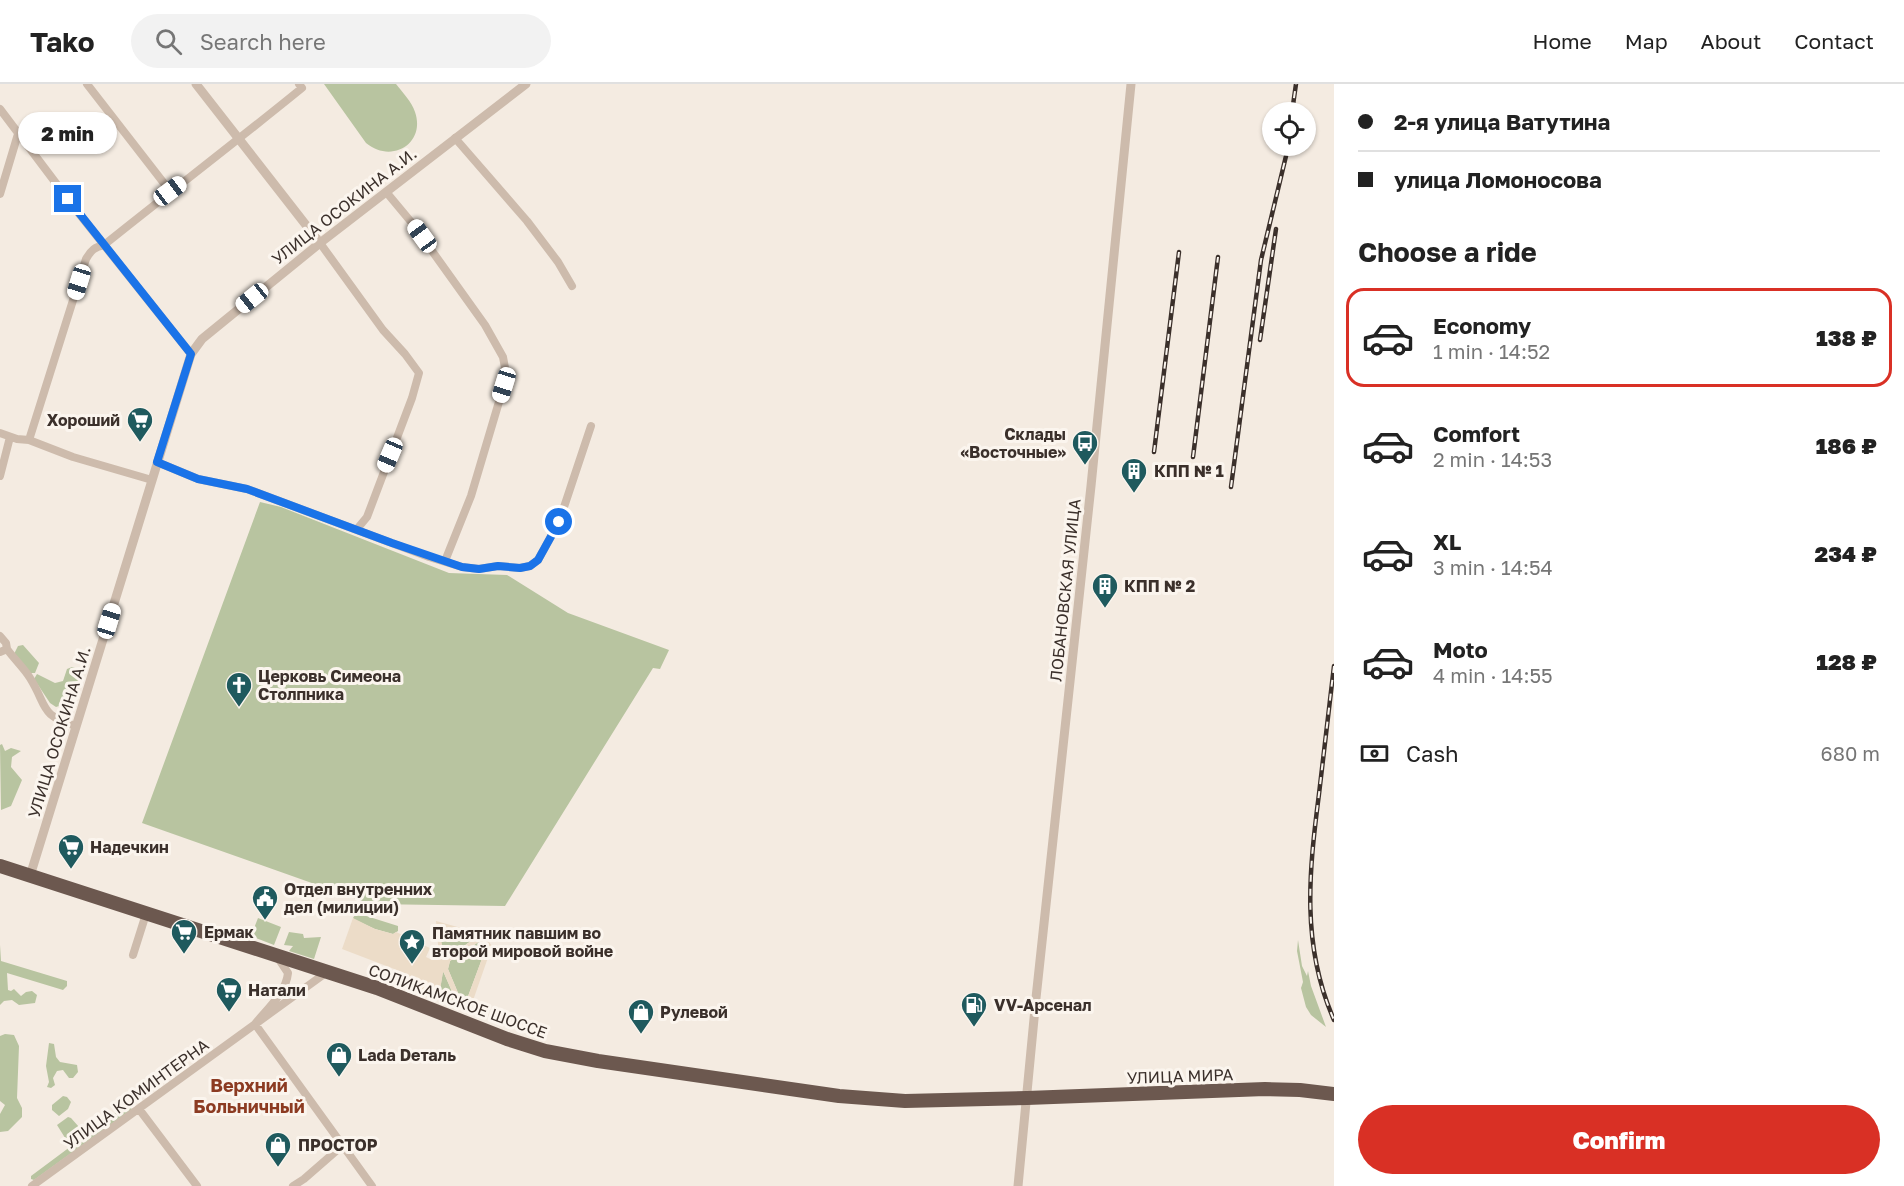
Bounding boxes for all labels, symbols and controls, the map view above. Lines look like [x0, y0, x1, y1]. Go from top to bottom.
search box [131, 14, 551, 68]
text: Tako [30, 25, 95, 58]
icon: search [152, 25, 185, 58]
text: Search here [200, 28, 326, 55]
text: Home [1532, 28, 1592, 54]
text: Map [1625, 28, 1668, 54]
text: About [1701, 28, 1761, 54]
text: Contact [1794, 28, 1874, 54]
map controls [1262, 102, 1316, 156]
button: locate [1262, 102, 1316, 156]
text: 2-я улица Ватутина [1394, 108, 1610, 135]
callout: 2 min [19, 112, 118, 154]
text: 2 min [41, 121, 94, 145]
street label: УЛИЦА ОСОКИНА А.И. [268, 143, 420, 269]
text: улица Ломоносова [1394, 166, 1602, 193]
car [150, 173, 190, 209]
route end [54, 185, 81, 212]
car [404, 216, 440, 256]
text: Choose a ride [1358, 236, 1537, 268]
car [65, 262, 93, 302]
car [232, 280, 272, 316]
icon: car [1361, 311, 1415, 365]
text: Economy [1433, 312, 1531, 339]
text: 138 ₽ [1816, 324, 1877, 351]
text: 1 min · 14:52 [1433, 339, 1550, 363]
car [490, 365, 518, 405]
supermarket icon: Хороший [125, 405, 155, 443]
place label: Хороший [47, 410, 120, 430]
icon: car [1361, 419, 1415, 473]
text: Comfort [1433, 420, 1520, 447]
place label: Склады «Восточные» [960, 424, 1066, 462]
bus stop icon: Склады «Восточные» [1070, 428, 1100, 466]
text: 186 ₽ [1816, 432, 1877, 459]
car [375, 435, 405, 475]
text: 2 min · 14:53 [1433, 447, 1552, 471]
building icon: КПП № 1 [1119, 456, 1149, 494]
place label: КПП № 1 [1154, 461, 1224, 481]
street label: ЛОБАНОВСКАЯ УЛИЦА [1045, 497, 1085, 682]
route start [545, 508, 572, 535]
icon: car [1361, 527, 1415, 581]
text: XL [1433, 528, 1461, 555]
text: 234 ₽ [1815, 540, 1877, 567]
text: 3 min · 14:54 [1433, 555, 1553, 579]
building icon: КПП № 2 [1090, 571, 1120, 609]
place label: КПП № 2 [1124, 576, 1196, 596]
car [95, 601, 123, 641]
icon: car [1361, 635, 1415, 689]
text: Moto [1433, 636, 1488, 663]
street label: УЛИЦА ОСОКИНА А.И. [23, 644, 95, 820]
text: 128 ₽ [1816, 648, 1877, 675]
text: 4 min · 14:55 [1433, 663, 1553, 687]
place label: Церковь Симеона Столпника [258, 666, 401, 704]
church icon: Церковь Симеона Столпника [224, 670, 254, 708]
icon: cash [1358, 737, 1391, 770]
text: Cash [1406, 740, 1459, 767]
text: 680 m [1821, 741, 1880, 765]
supermarket icon: Надечкин [56, 832, 86, 870]
place label: Надечкин [90, 837, 169, 857]
place label: Отдел внутренних дел (милиции) [284, 879, 433, 917]
public building icon: Отдел внутренних дел (милиции) [250, 883, 280, 921]
supermarket icon: Ермак [169, 917, 199, 955]
place label: Ермак [204, 922, 255, 942]
place label: Памятник павшим во второй мировой войне [432, 923, 613, 961]
place icon: Памятник павшим во второй мировой войне [397, 927, 427, 965]
street label: СОЛИКАМСКОЕ ШОССЕ [366, 959, 550, 1043]
supermarket icon: Натали [214, 975, 244, 1013]
place label: Натали [248, 980, 306, 1000]
fuel station icon: VV-Арсенал [959, 990, 989, 1028]
place label: VV-Арсенал [994, 995, 1092, 1015]
shop icon: Рулевой [626, 997, 656, 1035]
place label: Рулевой [660, 1002, 728, 1022]
street label: УЛИЦА КОМИНТЕРНА [59, 1034, 213, 1153]
shop icon: Lada Dеталь [324, 1040, 354, 1078]
place label: Lada Dеталь [358, 1045, 456, 1065]
street label: УЛИЦА МИРА [1126, 1064, 1234, 1088]
district label: Верхний Больничный [193, 1074, 305, 1117]
button: Confirm [1358, 1105, 1880, 1174]
shop icon: ПРОСТОР [263, 1130, 293, 1168]
place label: ПРОСТОР [298, 1135, 378, 1155]

